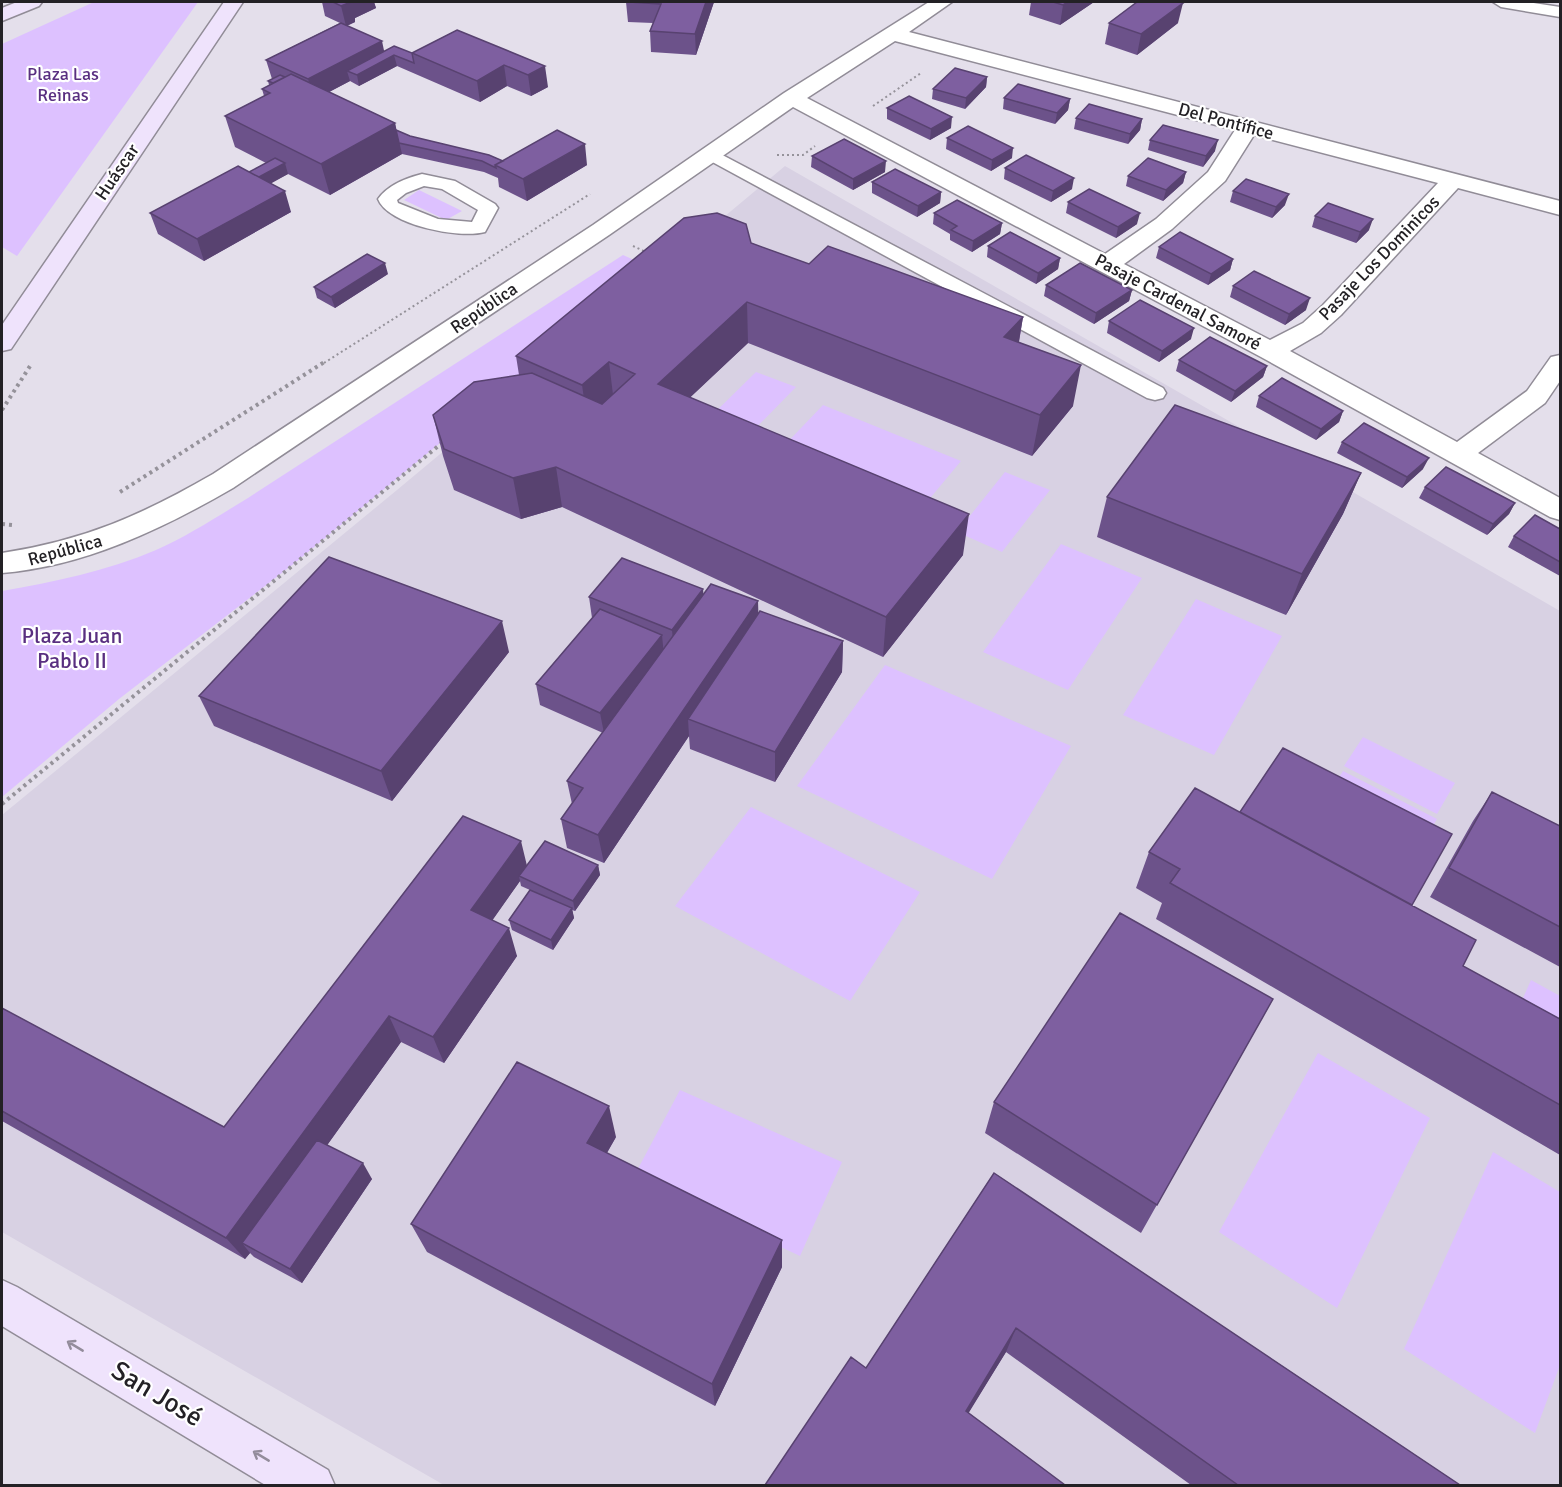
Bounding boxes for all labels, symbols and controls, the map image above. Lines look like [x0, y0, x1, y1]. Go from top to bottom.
park label: Plaza Las Reinas [27, 63, 99, 106]
street label: Del Pontífice [1176, 98, 1276, 144]
street label: Huáscar [90, 139, 144, 204]
street label: Pasaje Los Dominicos [1314, 191, 1444, 325]
street label: Pasaje Cardenal Samoré [1091, 249, 1265, 355]
street label: República [446, 278, 522, 338]
street label: República [25, 530, 105, 570]
park label: Plaza Juan Pablo II [21, 622, 123, 674]
one-way arrow [67, 1339, 84, 1351]
street label: San José [105, 1354, 209, 1434]
one-way arrow [253, 1449, 270, 1461]

